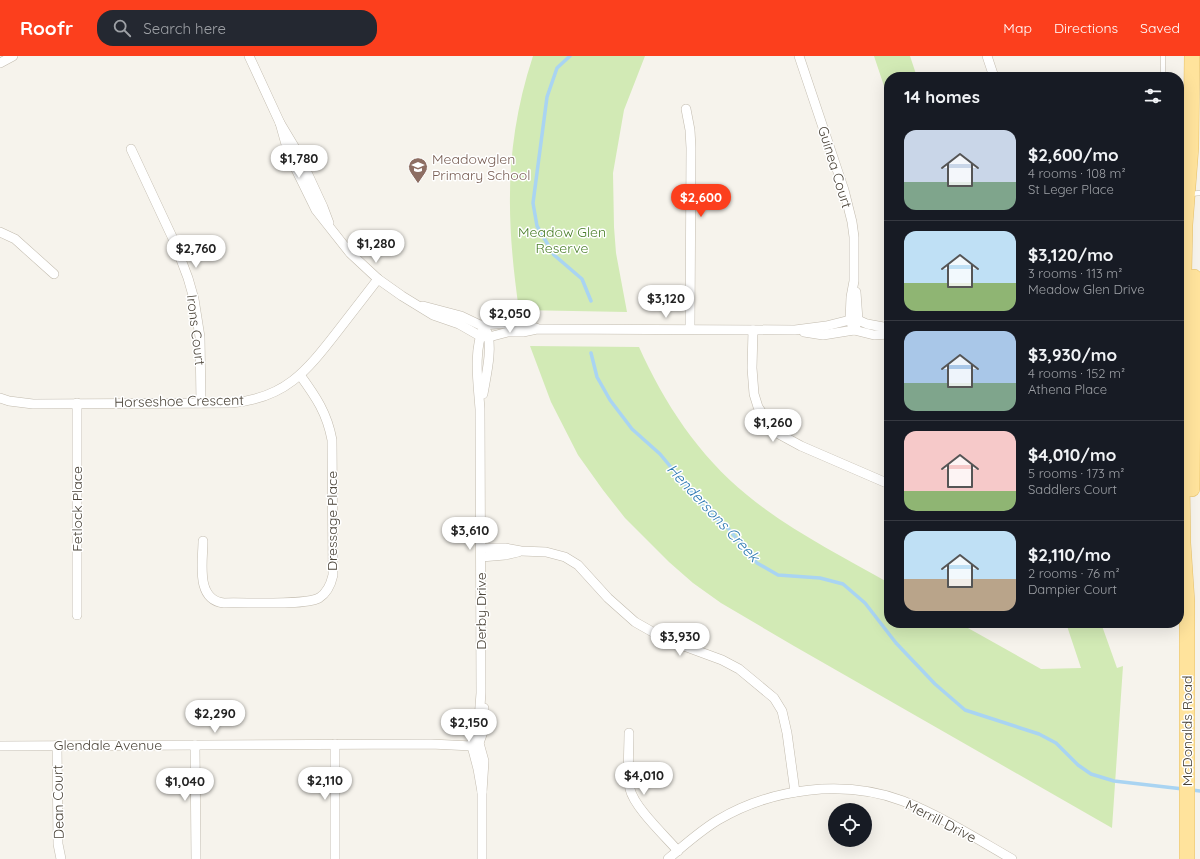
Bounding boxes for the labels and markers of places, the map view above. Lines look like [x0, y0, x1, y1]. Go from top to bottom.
pin: $1,780 [266, 145, 332, 179]
place label: Meadowglen Primary School [432, 150, 530, 184]
school or university icon: Meadowglen Primary School [407, 156, 429, 184]
pin: $2,600 [668, 184, 734, 218]
pin: $1,280 [343, 230, 409, 264]
pin: $2,760 [163, 235, 229, 269]
pin: $3,120 [633, 285, 699, 319]
pin: $2,050 [477, 300, 543, 334]
pin: $1,260 [740, 409, 806, 443]
pin: $3,610 [437, 517, 503, 551]
pin: $3,930 [647, 623, 713, 657]
pin: $2,290 [182, 700, 248, 734]
pin: $2,150 [436, 709, 502, 743]
pin: $4,010 [611, 762, 677, 796]
pin: $2,110 [292, 767, 358, 801]
pin: $1,040 [152, 768, 218, 802]

